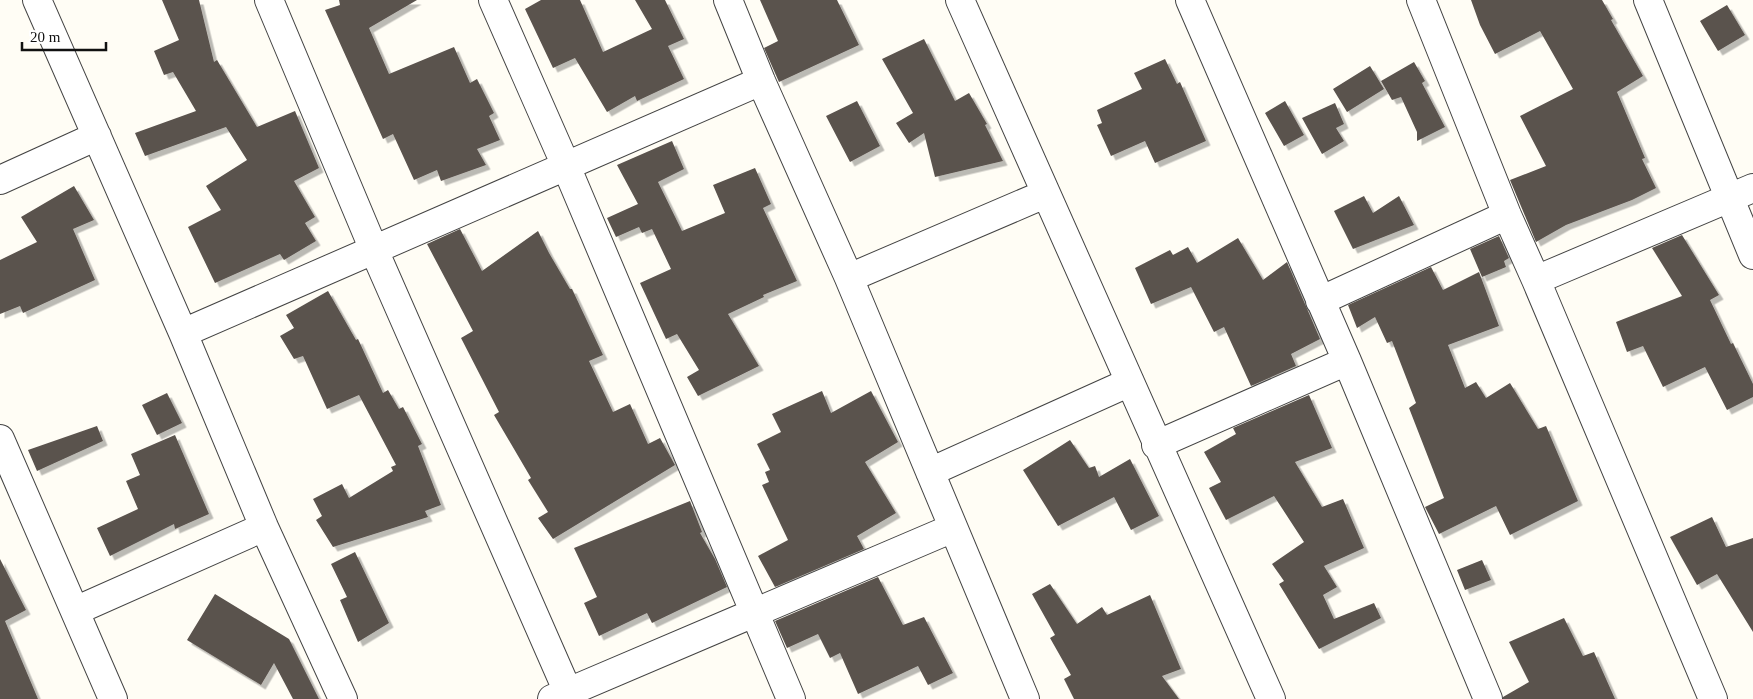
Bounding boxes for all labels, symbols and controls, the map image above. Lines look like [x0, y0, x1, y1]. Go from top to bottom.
scale bar [22, 20, 106, 52]
text: 20 m [30, 29, 61, 45]

